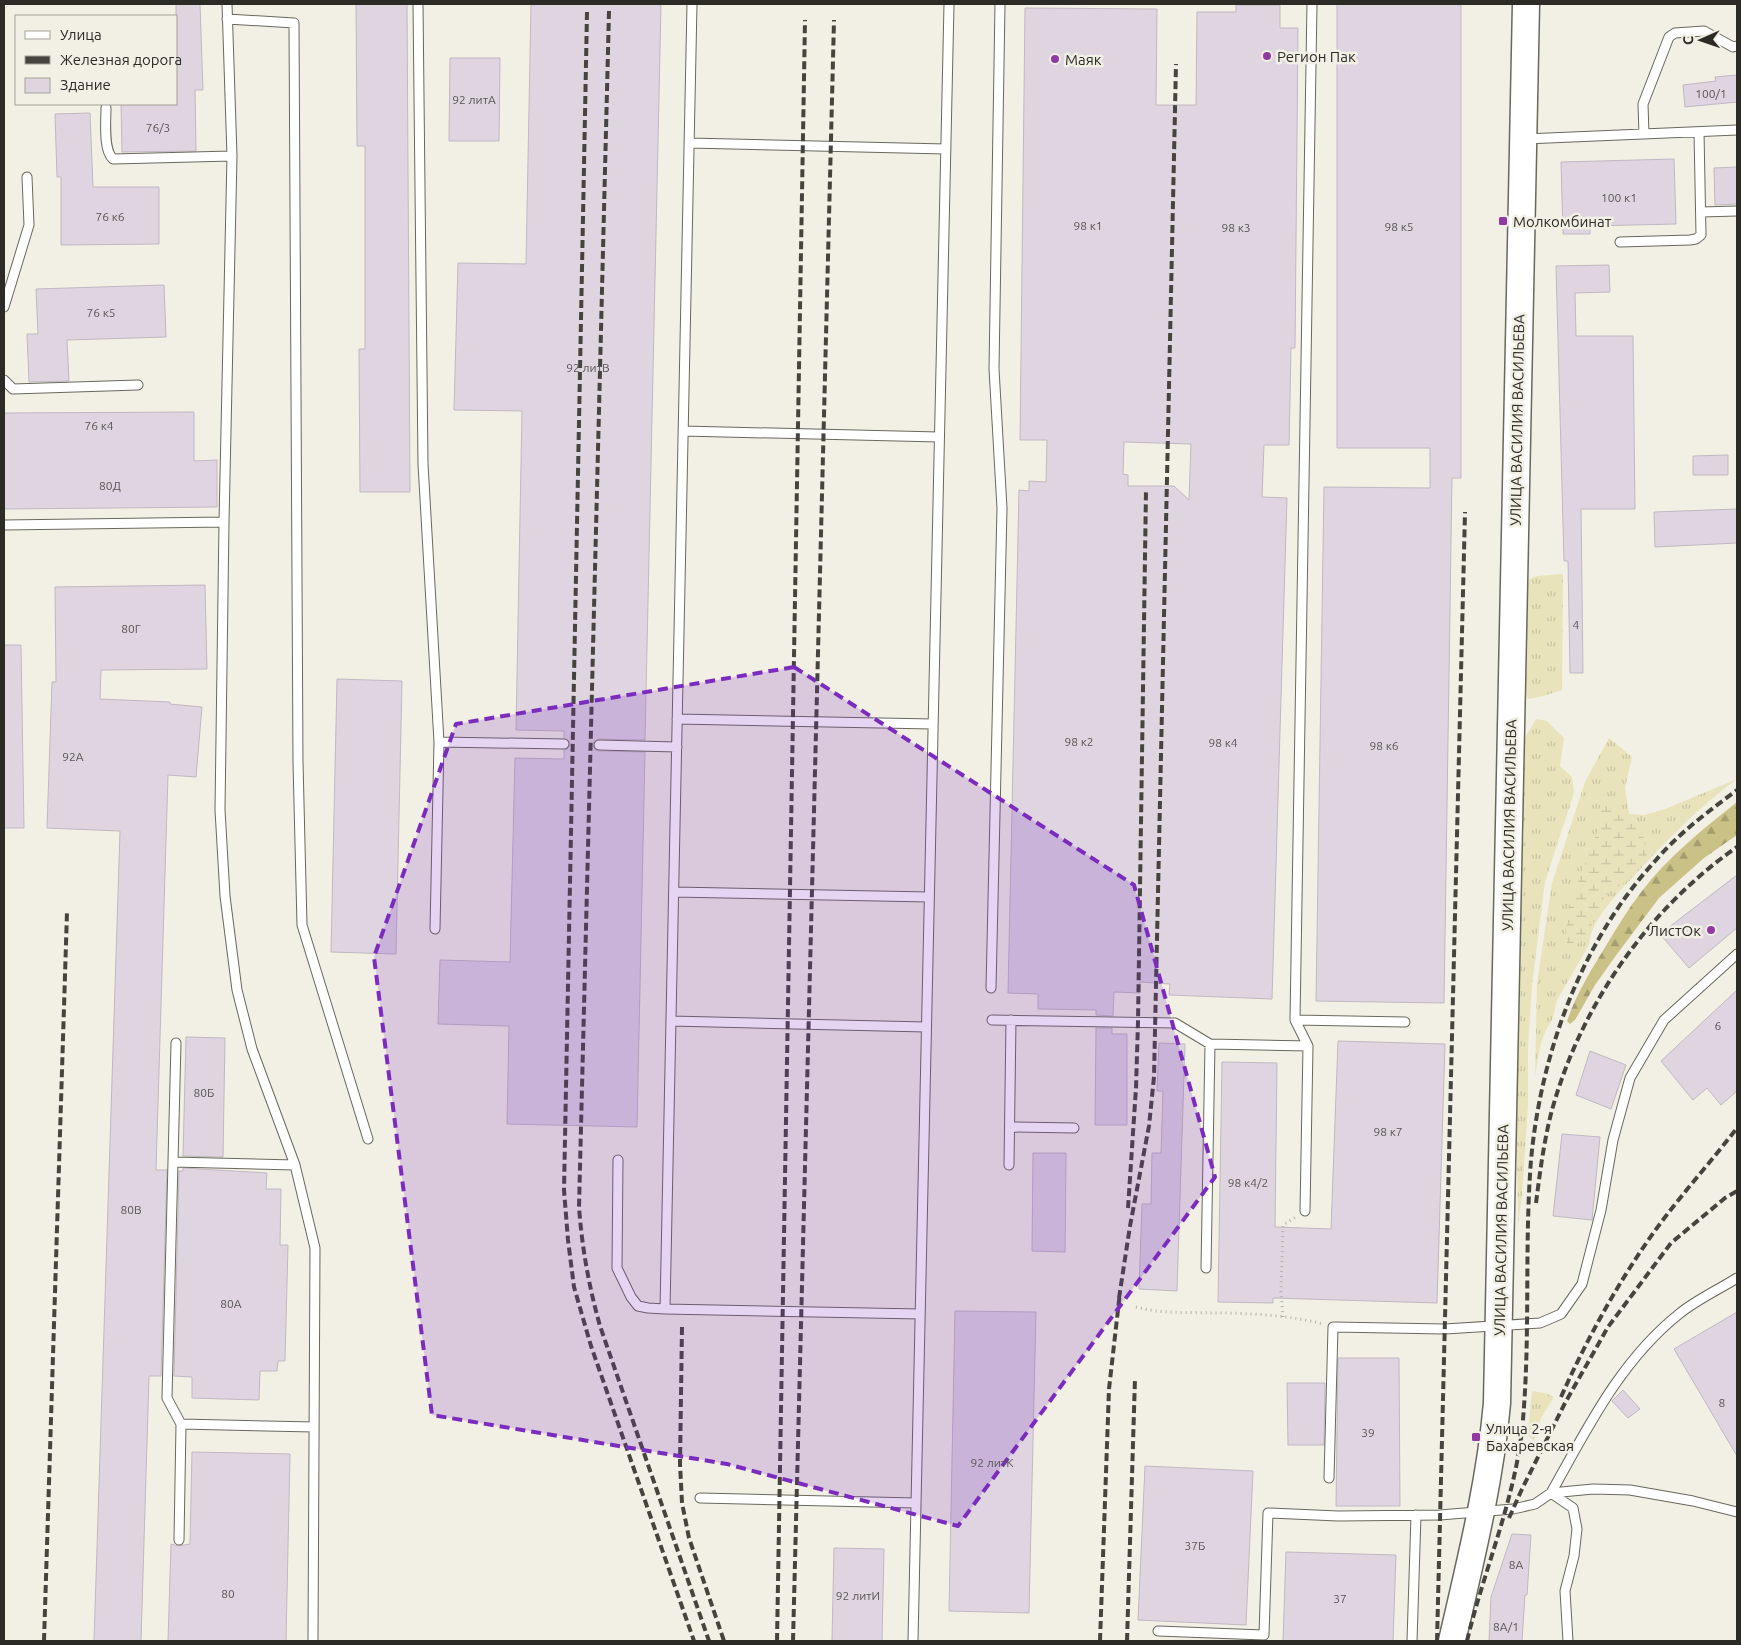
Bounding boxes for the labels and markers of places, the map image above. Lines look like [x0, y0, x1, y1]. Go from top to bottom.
place label: Регион Пак [1277, 48, 1356, 65]
marker: Регион Пак [1261, 50, 1273, 62]
place label: Маяк [1065, 51, 1102, 68]
marker: Маяк [1049, 53, 1061, 65]
place label: Молкомбинат [1513, 213, 1612, 230]
marker: Молкомбинат [1497, 215, 1509, 227]
place label: ЛистОк [1649, 922, 1701, 939]
marker: ЛистОк [1705, 924, 1717, 936]
place label: Улица 2-я Бахаревская [1486, 1420, 1574, 1454]
marker: Улица 2-я Бахаревская [1470, 1431, 1482, 1443]

